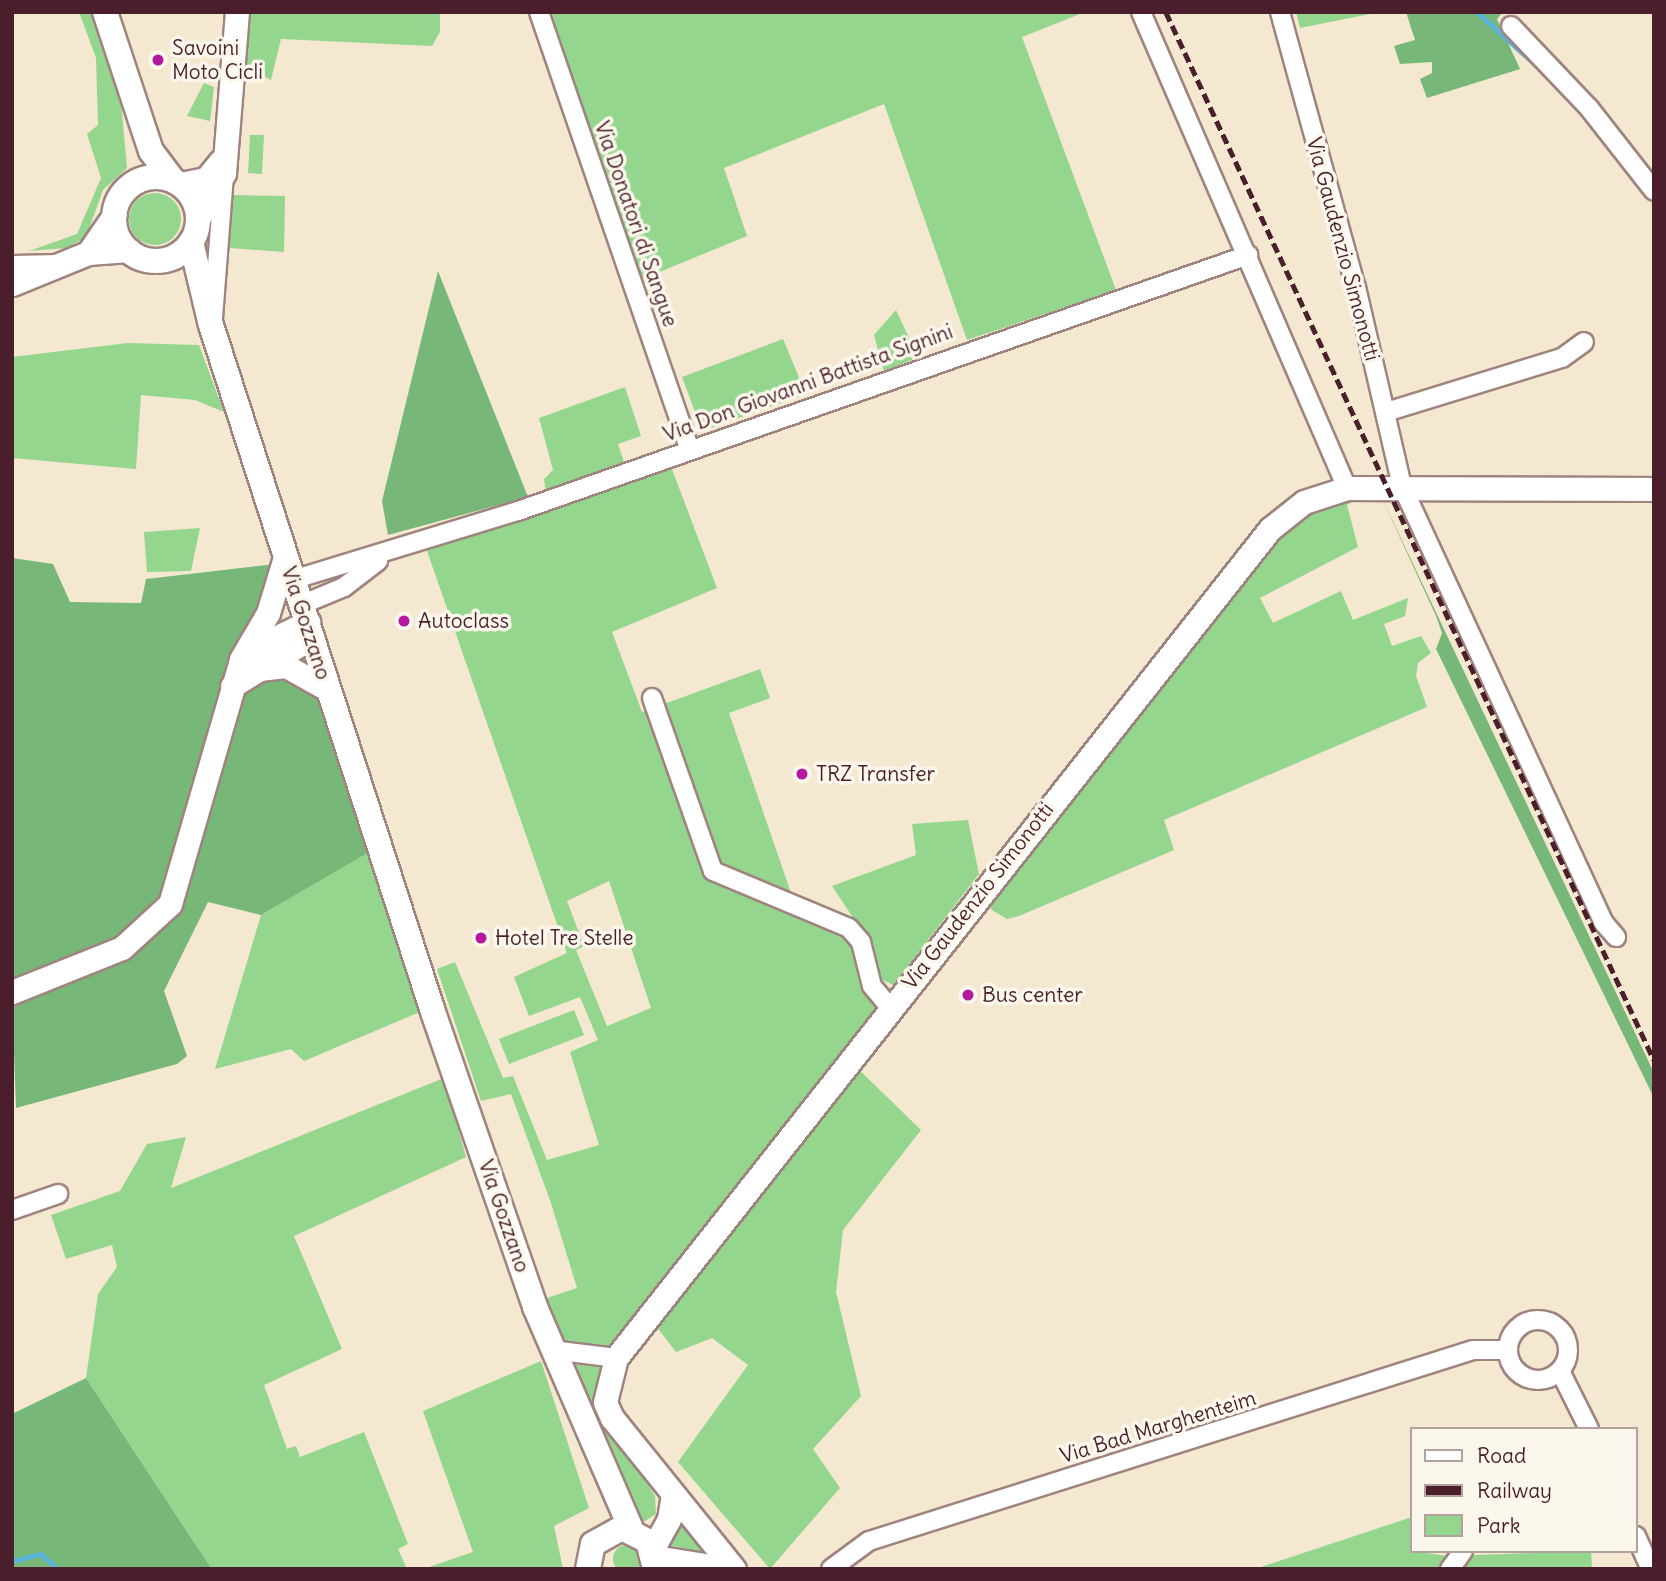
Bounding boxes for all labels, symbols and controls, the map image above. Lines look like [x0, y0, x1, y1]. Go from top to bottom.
place label: Savoini Moto Cicli [172, 35, 263, 85]
marker: Savoini Moto Cicli [150, 52, 166, 68]
street label: Via Donatori di Sangue [589, 118, 683, 330]
street label: Via Gaudenzio Simonotti [1301, 134, 1385, 364]
street label: Via Don Giovanni Battista Signini [660, 319, 956, 447]
street label: Via Gozzano [276, 563, 336, 683]
place label: Autoclass [418, 608, 509, 634]
marker: Autoclass [396, 613, 412, 629]
place label: TRZ Transfer [816, 761, 935, 787]
marker: TRZ Transfer [794, 766, 810, 782]
street label: Via Gaudenzio Simonotti [897, 797, 1059, 995]
place label: Hotel Tre Stelle [495, 925, 634, 951]
marker: Hotel Tre Stelle [473, 930, 489, 946]
place label: Bus center [982, 982, 1083, 1008]
marker: Bus center [960, 987, 976, 1003]
street label: Via Gozzano [473, 1156, 535, 1276]
street label: Via Bad Marghenteim [1057, 1385, 1259, 1469]
legend [1410, 1427, 1638, 1553]
text: Road [1477, 1442, 1526, 1469]
text: Railway [1477, 1477, 1552, 1504]
text: Park [1477, 1512, 1520, 1539]

